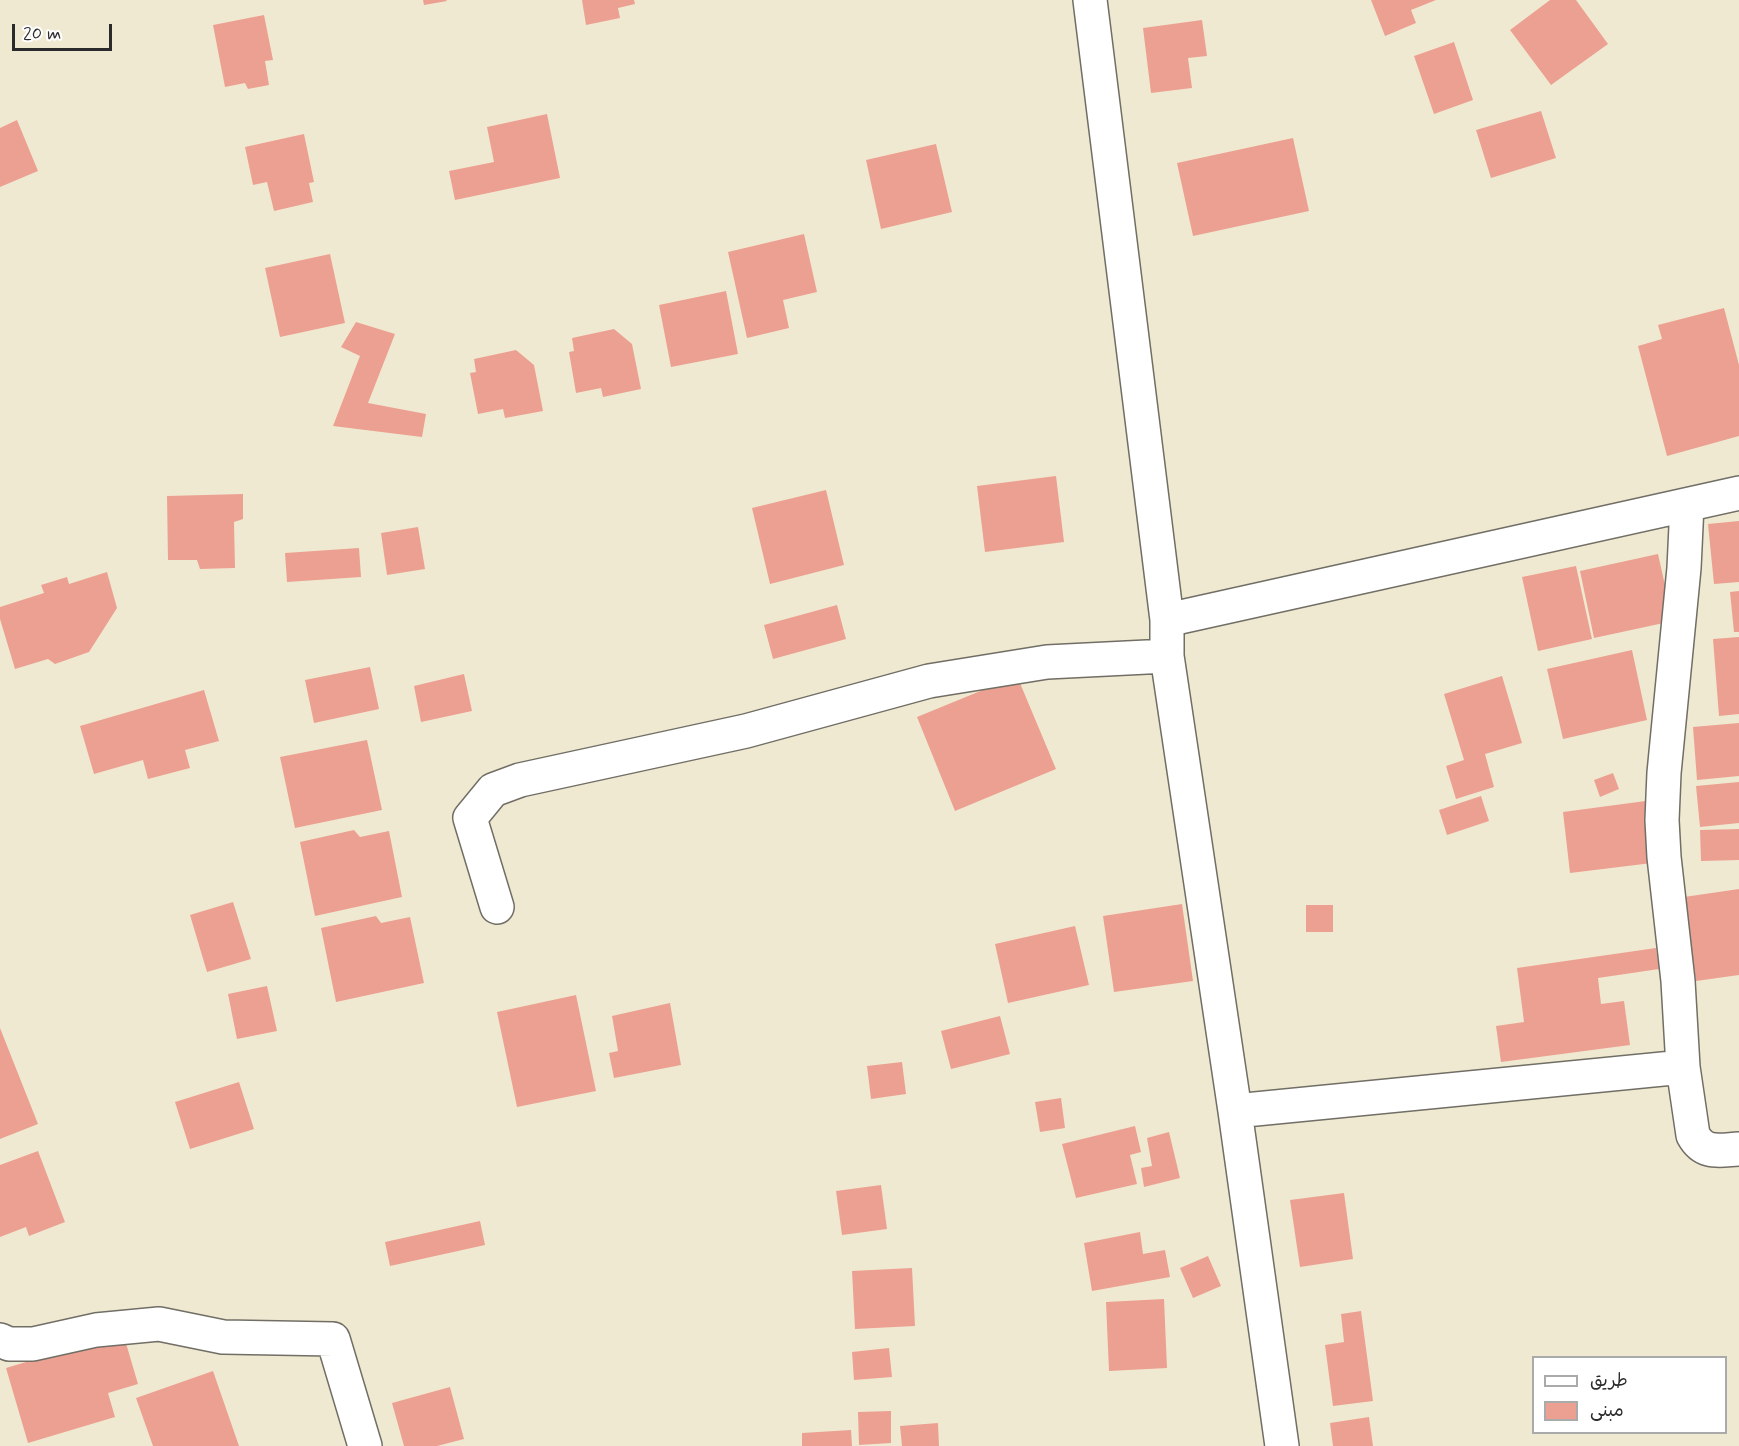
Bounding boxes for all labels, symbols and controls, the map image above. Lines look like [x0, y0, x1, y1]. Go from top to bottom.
scale bar [15, 12, 116, 50]
text: 20 m [23, 22, 61, 46]
legend [1532, 1356, 1727, 1434]
text: طريق [1590, 1369, 1628, 1393]
text: مبنى [1590, 1399, 1624, 1423]

